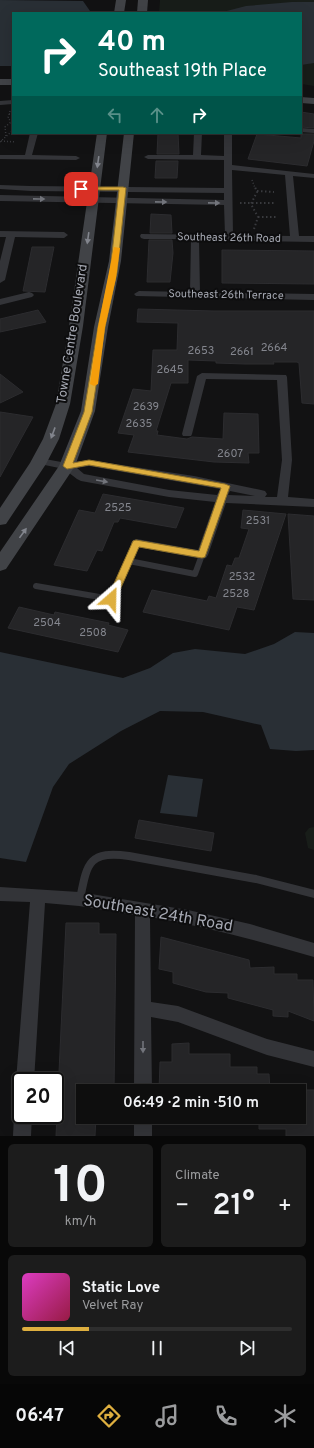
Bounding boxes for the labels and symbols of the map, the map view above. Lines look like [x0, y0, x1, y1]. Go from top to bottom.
one-way arrow [95, 156, 101, 168]
pin [64, 172, 98, 206]
one-way arrow [33, 196, 46, 202]
one-way arrow [155, 199, 168, 205]
one-way arrow [208, 200, 221, 206]
street label: Southeast 26th Road [177, 230, 281, 246]
one-way arrow [85, 232, 91, 244]
street label: Towne Centre Boulevard [54, 263, 92, 405]
street label: Southeast 26th Terrace [168, 287, 284, 303]
house number: 2664 [261, 341, 288, 355]
house number: 2653 [188, 344, 214, 358]
house number: 2661 [230, 345, 254, 359]
house number: 2645 [157, 363, 184, 377]
house number: 2639 [133, 400, 159, 414]
house number: 2635 [126, 417, 153, 431]
one-way arrow [49, 428, 55, 440]
house number: 2607 [217, 447, 243, 461]
one-way arrow [96, 478, 108, 484]
house number: 2525 [104, 501, 132, 515]
house number: 2531 [246, 514, 270, 528]
one-way arrow [19, 528, 27, 538]
house number: 2532 [229, 570, 255, 584]
position arrow [90, 578, 132, 620]
house number: 2528 [223, 587, 249, 601]
house number: 2504 [33, 616, 61, 630]
house number: 2508 [79, 626, 107, 640]
street label: Southeast 24th Road [82, 891, 234, 937]
one-way arrow [140, 1041, 146, 1054]
speed limit sign: 20 [12, 1072, 64, 1124]

